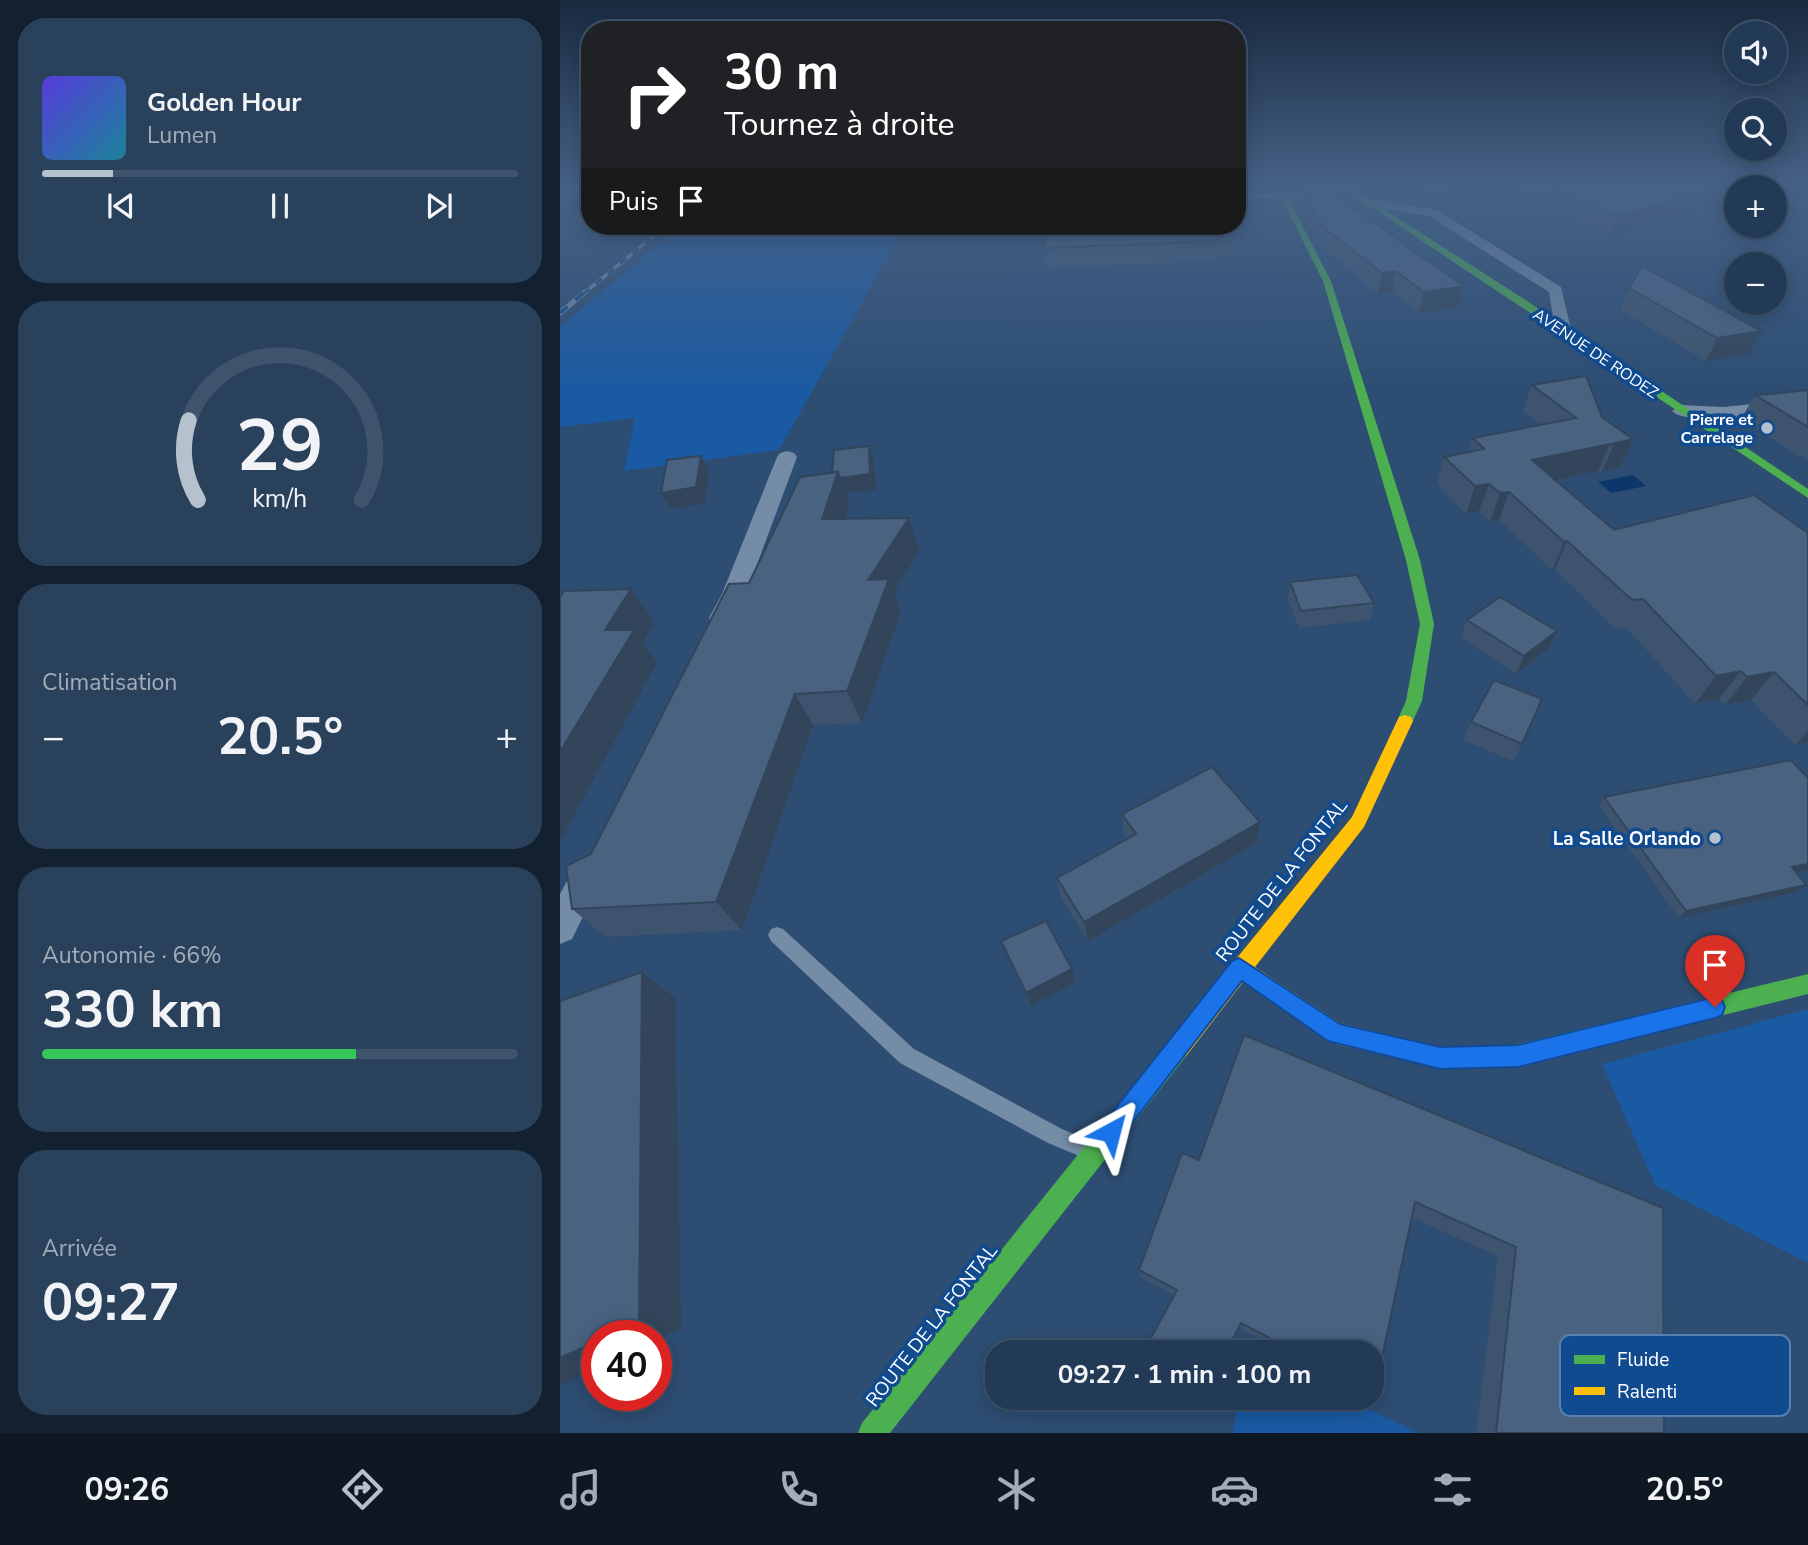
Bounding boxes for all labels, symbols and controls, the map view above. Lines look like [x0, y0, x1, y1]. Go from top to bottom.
map controls [1724, 21, 1787, 315]
button: sound [1724, 21, 1787, 84]
text: 30 m [724, 39, 839, 106]
icon: right [609, 49, 700, 140]
text: Golden Hour [147, 85, 302, 120]
button: search [1724, 98, 1787, 161]
text: Tournez à droite [724, 103, 955, 146]
text: Lumen [147, 120, 217, 151]
button: + [1724, 175, 1787, 238]
icon: arrive [672, 182, 710, 220]
text: Puis [609, 184, 658, 219]
icon: previous [102, 187, 140, 225]
icon: pause [261, 187, 299, 225]
icon: next [420, 187, 458, 225]
button: − [1724, 252, 1787, 315]
street label: AVENUE DE RODEZ [1528, 304, 1663, 404]
text: 29 [236, 396, 324, 496]
place label: Pierre et Carrelage [1680, 409, 1754, 449]
marker: Pierre et Carrelage [1759, 420, 1775, 436]
text: km/h [252, 481, 308, 515]
text: Climatisation [42, 667, 177, 698]
text: 20.5° [217, 701, 343, 772]
text: − [42, 712, 65, 763]
text: + [495, 712, 518, 763]
street label: ROUTE DE LA FONTAL [1210, 793, 1354, 967]
place label: La Salle Orlando [1553, 826, 1701, 852]
marker: La Salle Orlando [1707, 830, 1723, 846]
pin [1685, 935, 1745, 1007]
text: Autonomie · 66% [42, 940, 222, 971]
icon: arrive [1696, 946, 1734, 984]
text: 330 km [42, 974, 223, 1045]
position arrow [1074, 1095, 1148, 1169]
text: Arrivée [42, 1233, 117, 1264]
street label: ROUTE DE LA FONTAL [860, 1238, 1004, 1412]
text: 09:27 [42, 1267, 180, 1338]
speed limit sign: 40 [581, 1320, 672, 1411]
legend [1560, 1335, 1790, 1416]
text: Fluide [1617, 1347, 1669, 1373]
text: 09:27 · 1 min · 100 m [1058, 1357, 1311, 1392]
text: Ralenti [1617, 1379, 1677, 1405]
icon: directions [338, 1465, 387, 1514]
icon: music [556, 1465, 605, 1514]
icon: phone [774, 1465, 823, 1514]
icon: climate [992, 1465, 1041, 1514]
icon: car [1210, 1465, 1259, 1514]
icon: filters [1428, 1465, 1477, 1514]
text: 09:26 [84, 1468, 169, 1511]
text: 20.5° [1646, 1468, 1723, 1511]

